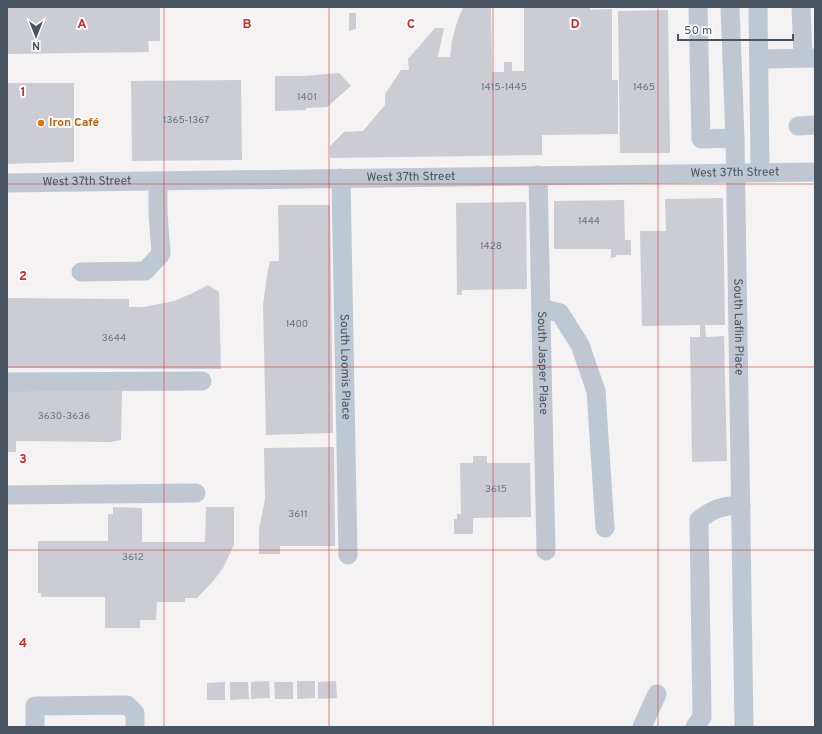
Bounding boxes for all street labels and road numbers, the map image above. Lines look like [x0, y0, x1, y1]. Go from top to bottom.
street label: West 37th Street [690, 164, 780, 182]
street label: West 37th Street [366, 169, 456, 186]
street label: West 37th Street [42, 173, 132, 191]
street label: South Laflin Place [729, 278, 747, 375]
street label: South Jasper Place [533, 311, 551, 415]
street label: South Loomis Place [336, 314, 353, 420]

